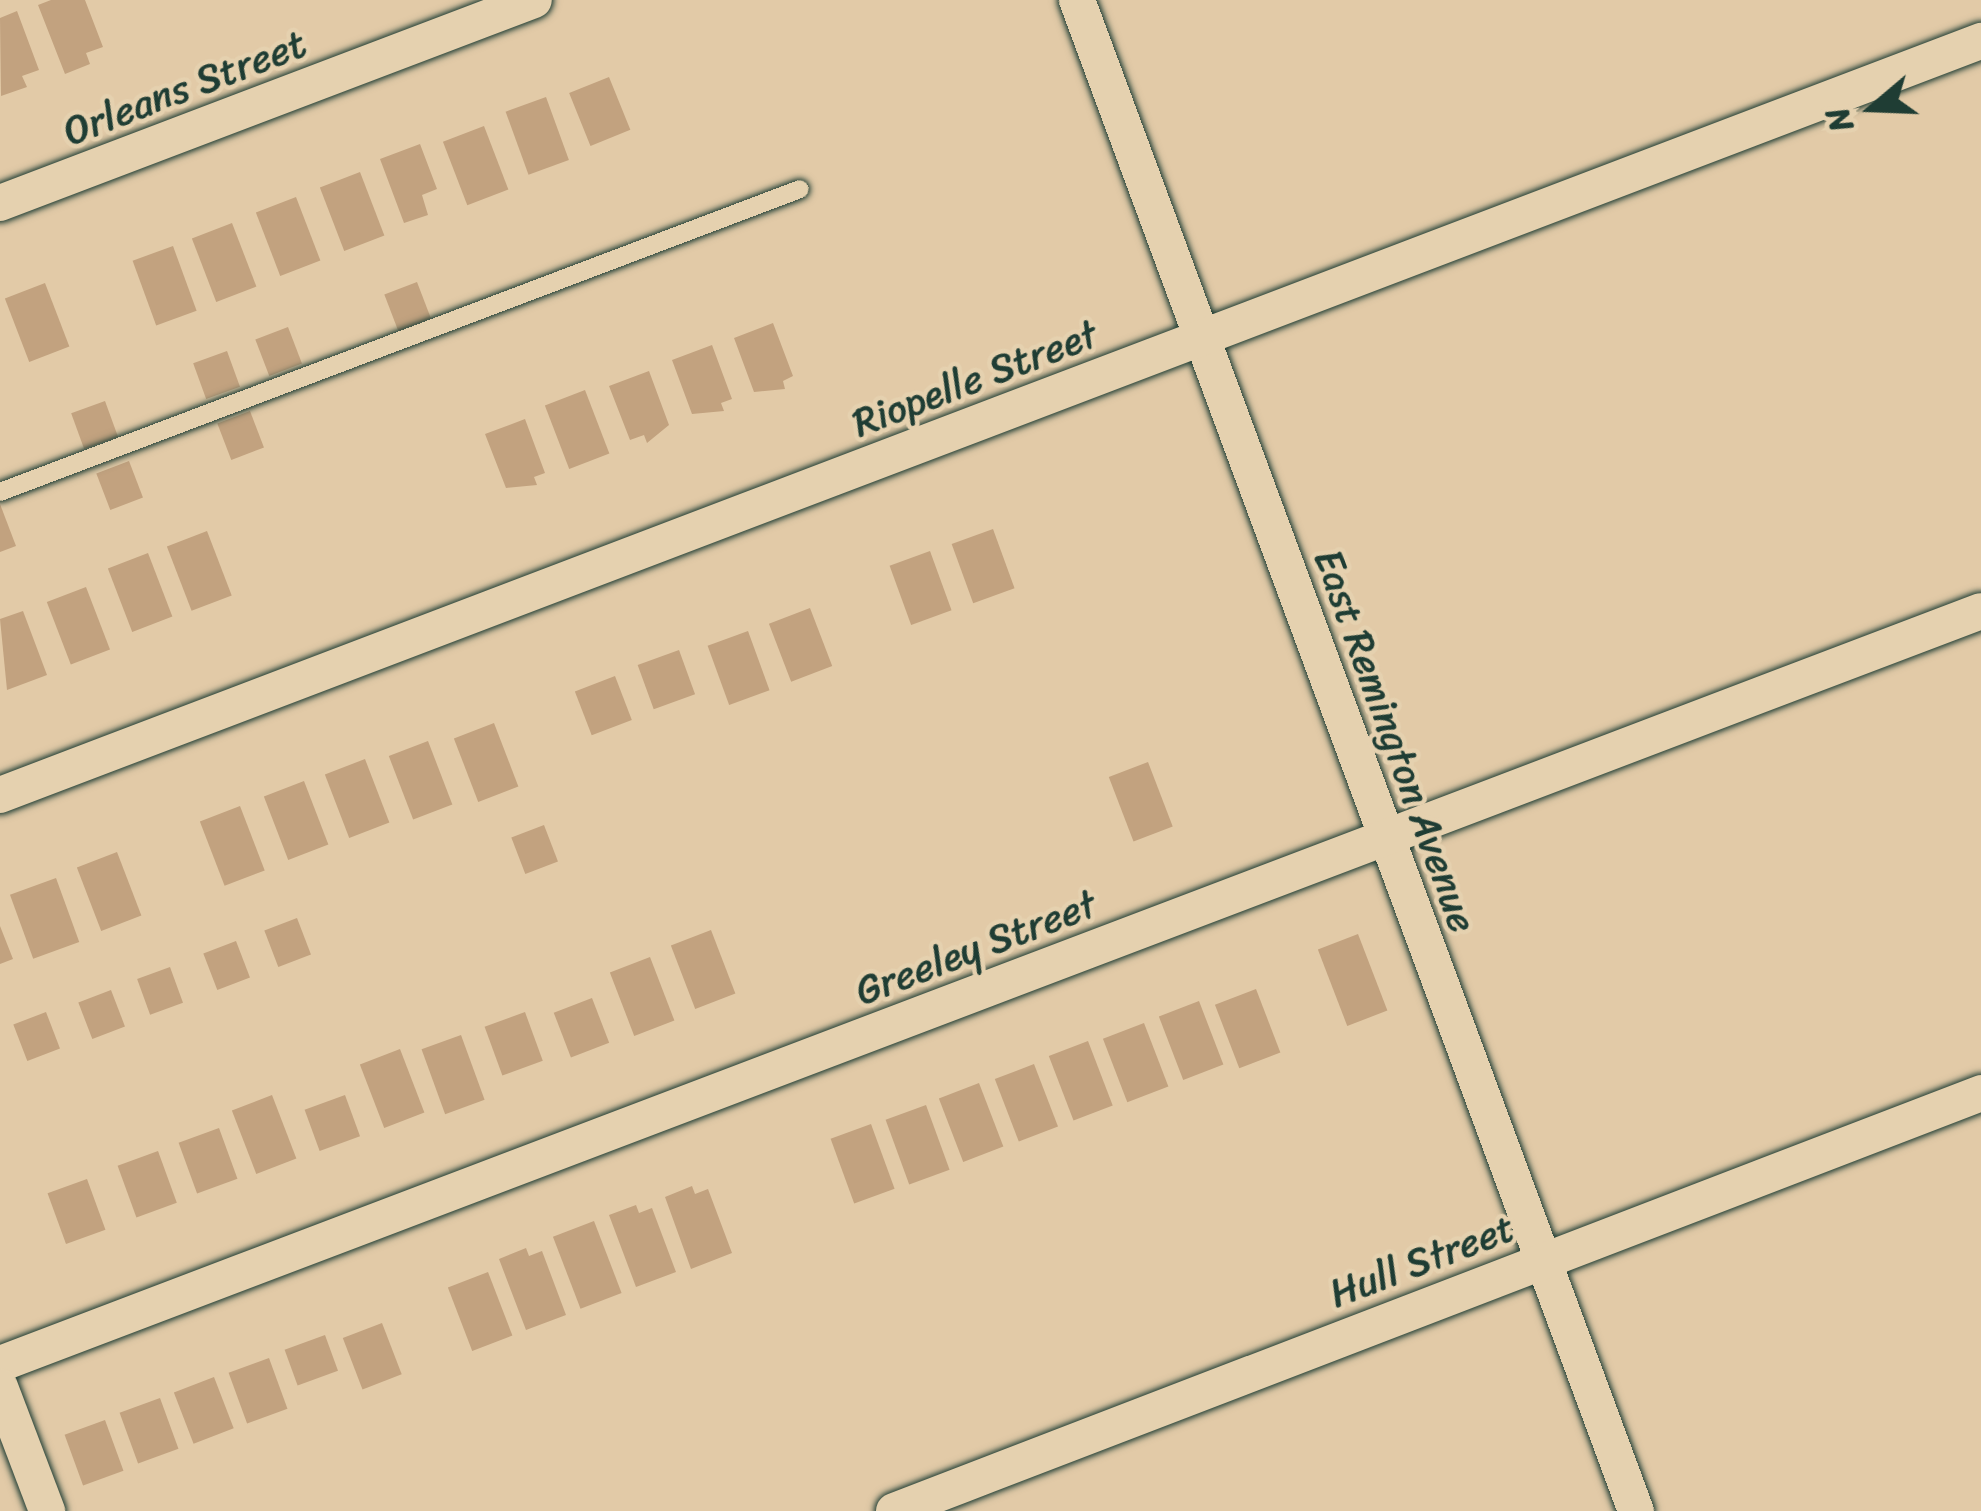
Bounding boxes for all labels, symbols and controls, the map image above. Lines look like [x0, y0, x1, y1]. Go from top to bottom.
street label: Orleans Street [58, 21, 312, 155]
north arrow [1813, 48, 1933, 168]
text: N [1808, 99, 1870, 140]
street label: Riopelle Street [846, 311, 1104, 447]
street label: East Remington Avenue [1304, 543, 1486, 939]
street label: Greeley Street [849, 881, 1103, 1015]
street label: Hull Street [1323, 1204, 1521, 1318]

